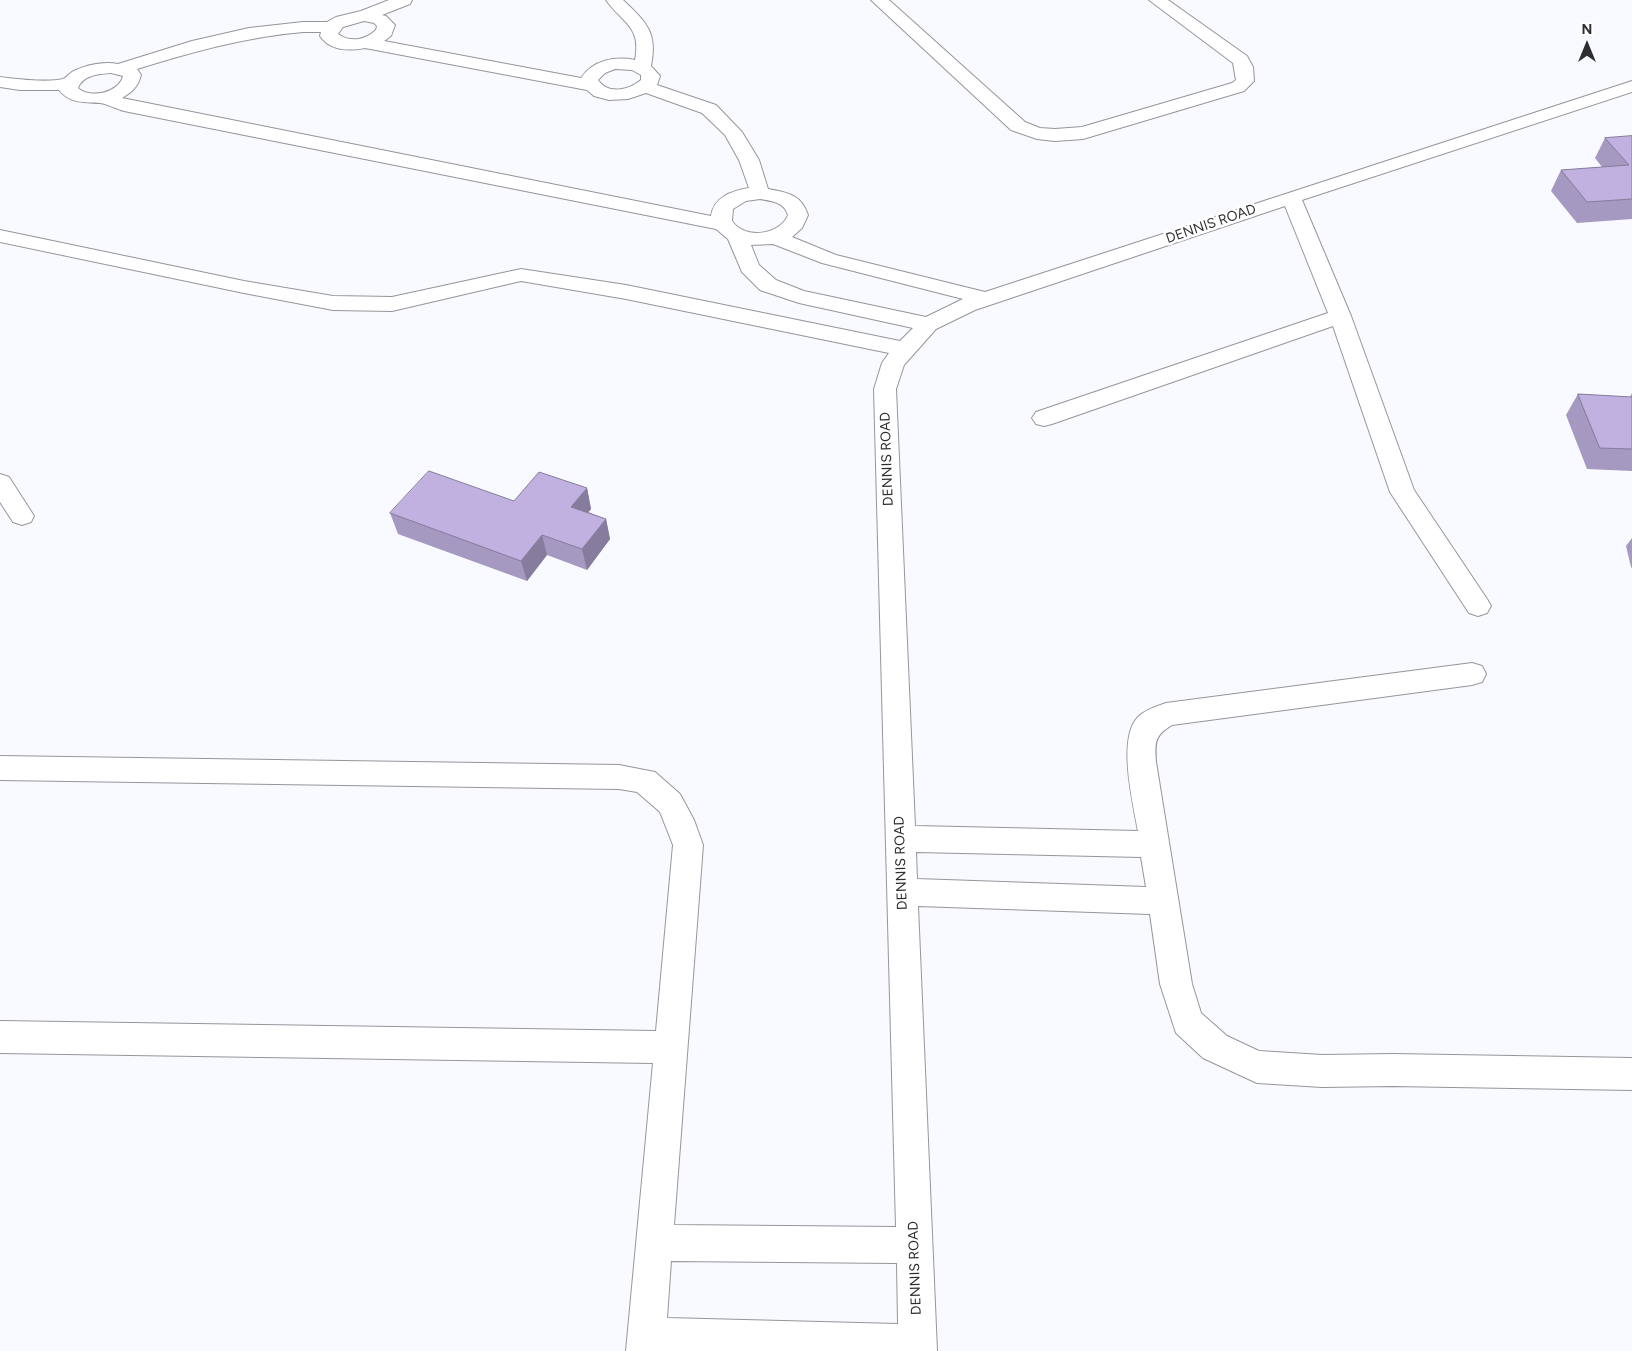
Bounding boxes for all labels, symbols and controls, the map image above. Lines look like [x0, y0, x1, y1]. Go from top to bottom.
north arrow [1562, 20, 1612, 70]
text: N [1582, 21, 1592, 38]
street label: DENNIS ROAD [1164, 201, 1258, 247]
street label: DENNIS ROAD [877, 412, 897, 506]
street label: DENNIS ROAD [891, 816, 911, 910]
street label: DENNIS ROAD [905, 1221, 925, 1315]

